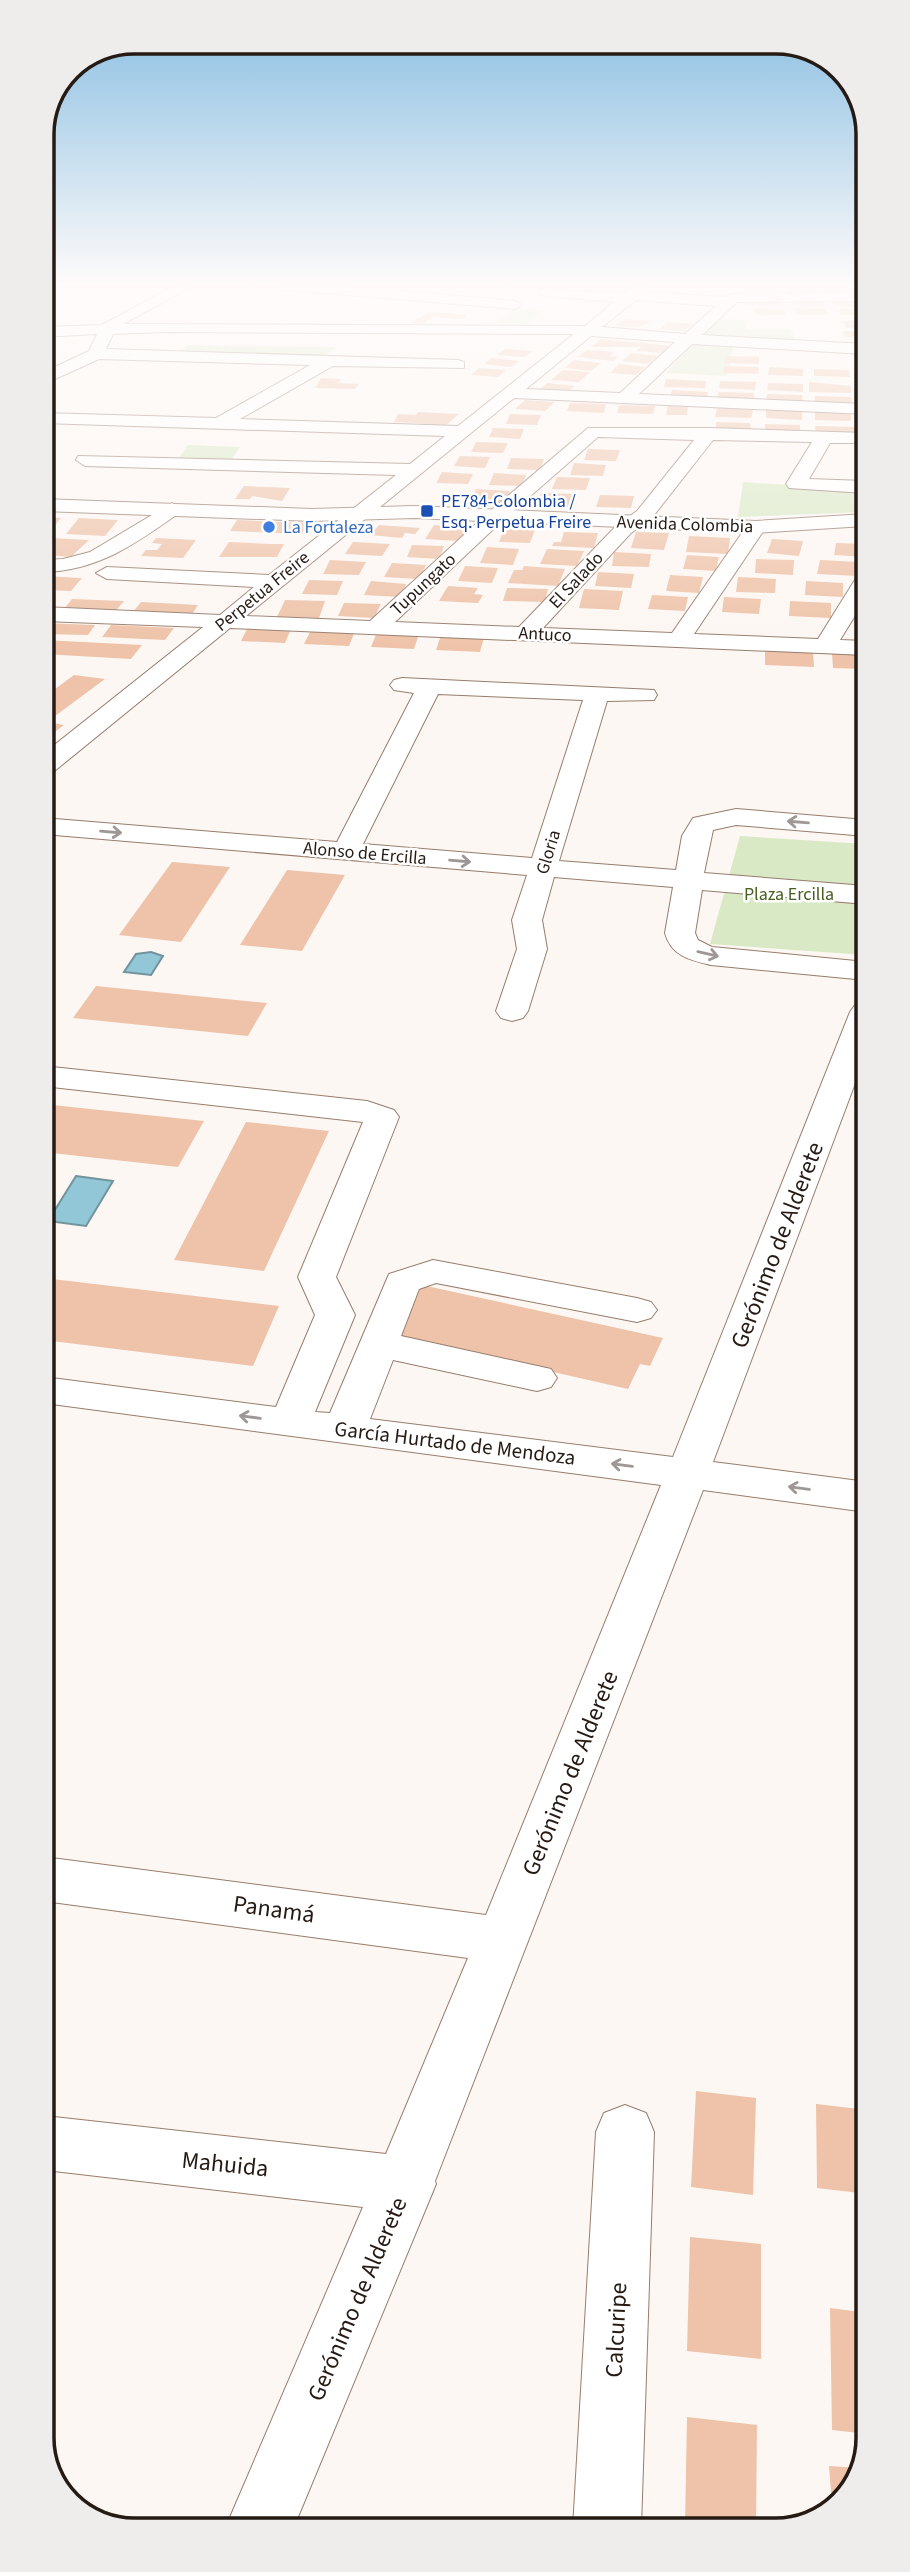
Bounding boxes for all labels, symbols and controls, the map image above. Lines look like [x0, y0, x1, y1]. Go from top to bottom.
place label: PE784-Colombia / Esq. Perpetua Freire [441, 489, 591, 535]
marker: PE784-Colombia / Esq. Perpetua Freire [419, 503, 435, 519]
street label: Avenida Colombia [616, 510, 754, 539]
place label: La Fortaleza [283, 515, 374, 540]
marker: La Fortaleza [261, 519, 277, 535]
street label: Perpetua Freire [210, 545, 315, 637]
street label: El Salado [543, 546, 609, 614]
street label: Tupungato [385, 547, 462, 621]
street label: Antuco [518, 621, 572, 648]
one-way arrow [787, 815, 810, 828]
one-way arrow [99, 826, 122, 839]
street label: Gloria [530, 827, 567, 877]
street label: Alonso de Ercilla [302, 836, 428, 871]
one-way arrow [448, 855, 471, 868]
park label: Plaza Ercilla [744, 882, 834, 907]
one-way arrow [696, 948, 719, 961]
street label: Gerónimo de Alderete [722, 1137, 833, 1353]
one-way arrow [239, 1410, 262, 1423]
street label: García Hurtado de Mendoza [333, 1413, 577, 1473]
one-way arrow [611, 1458, 634, 1471]
one-way arrow [788, 1482, 811, 1495]
street label: Gerónimo de Alderete [513, 1665, 628, 1881]
street label: Panamá [231, 1886, 317, 1933]
street label: Mahuida [180, 2143, 270, 2186]
street label: Gerónimo de Alderete [299, 2192, 416, 2407]
street label: Calcuripe [597, 2281, 636, 2379]

